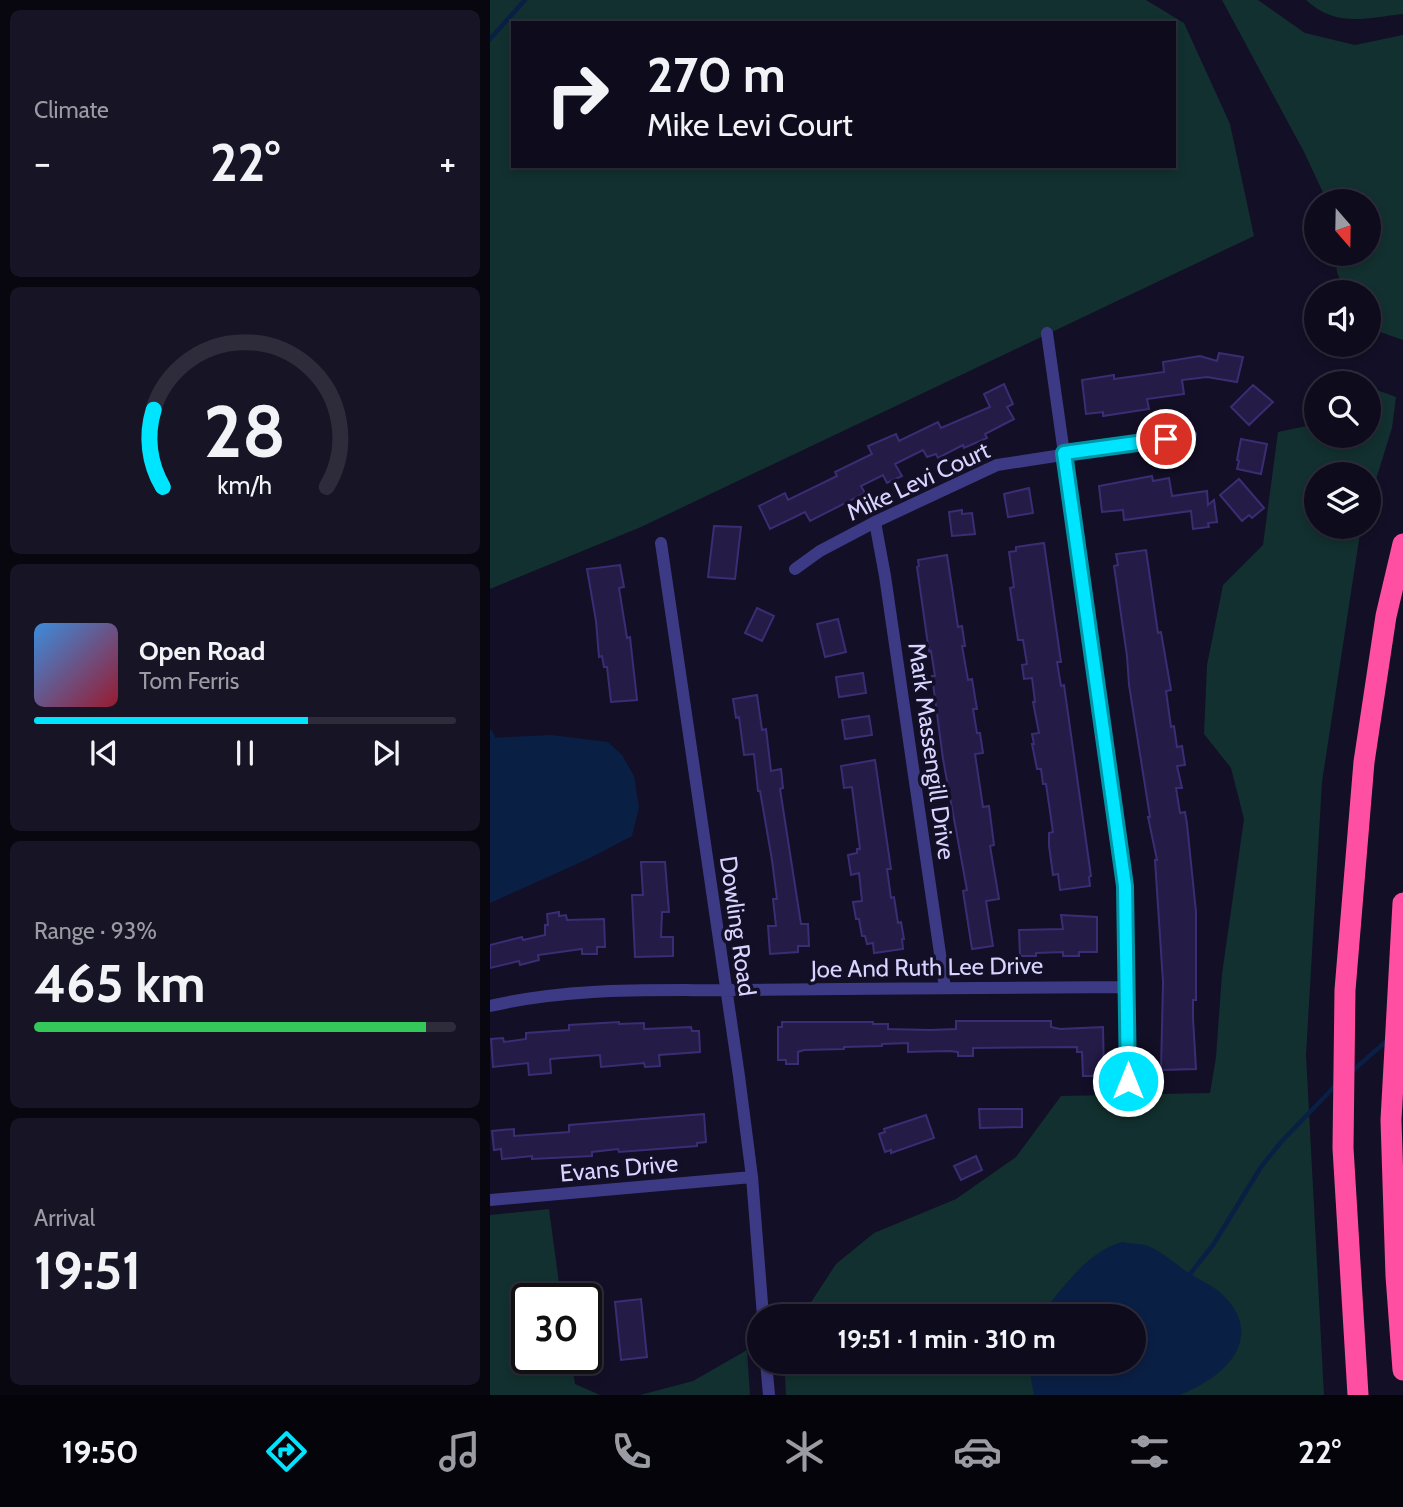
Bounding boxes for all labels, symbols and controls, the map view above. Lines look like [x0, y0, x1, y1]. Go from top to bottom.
text: 270 m [647, 45, 786, 104]
icon: right [532, 49, 623, 140]
text: Climate [34, 96, 109, 124]
text: Mike Levi Court [647, 105, 853, 144]
text: 22° [210, 131, 280, 194]
text: − [34, 139, 51, 186]
text: + [439, 139, 456, 186]
north arrow [1304, 189, 1381, 266]
map controls [1304, 189, 1381, 539]
button: sound [1304, 280, 1381, 357]
button: search [1304, 371, 1381, 448]
text: 28 [204, 387, 286, 475]
pin [1136, 409, 1196, 469]
icon: arrive [1147, 420, 1185, 458]
street label: Mike Levi Court [842, 435, 994, 527]
button: layers [1304, 462, 1381, 539]
text: km/h [218, 469, 272, 499]
text: Open Road [139, 635, 265, 667]
street label: Mark Massengill Drive [902, 640, 962, 862]
text: Tom Ferris [139, 667, 239, 695]
icon: previous [85, 734, 123, 772]
icon: pause [226, 734, 264, 772]
icon: next [367, 734, 405, 772]
street label: Dowling Road [714, 854, 762, 998]
text: Range · 93% [34, 917, 157, 945]
street label: Joe And Ruth Lee Drive [810, 950, 1043, 984]
text: 465 km [34, 952, 206, 1015]
position arrow [1091, 1044, 1165, 1118]
street label: Evans Drive [559, 1148, 679, 1188]
text: Arrival [34, 1204, 95, 1232]
text: 19:51 [34, 1239, 141, 1302]
speed limit sign: 30 [511, 1283, 602, 1374]
text: 19:51 · 1 min · 310 m [837, 1323, 1056, 1355]
icon: directions [262, 1427, 311, 1476]
icon: music [435, 1427, 484, 1476]
icon: phone [607, 1427, 656, 1476]
icon: climate [780, 1427, 829, 1476]
icon: car [953, 1427, 1002, 1476]
icon: filters [1125, 1427, 1174, 1476]
text: 19:50 [62, 1432, 139, 1471]
text: 22° [1298, 1432, 1341, 1471]

